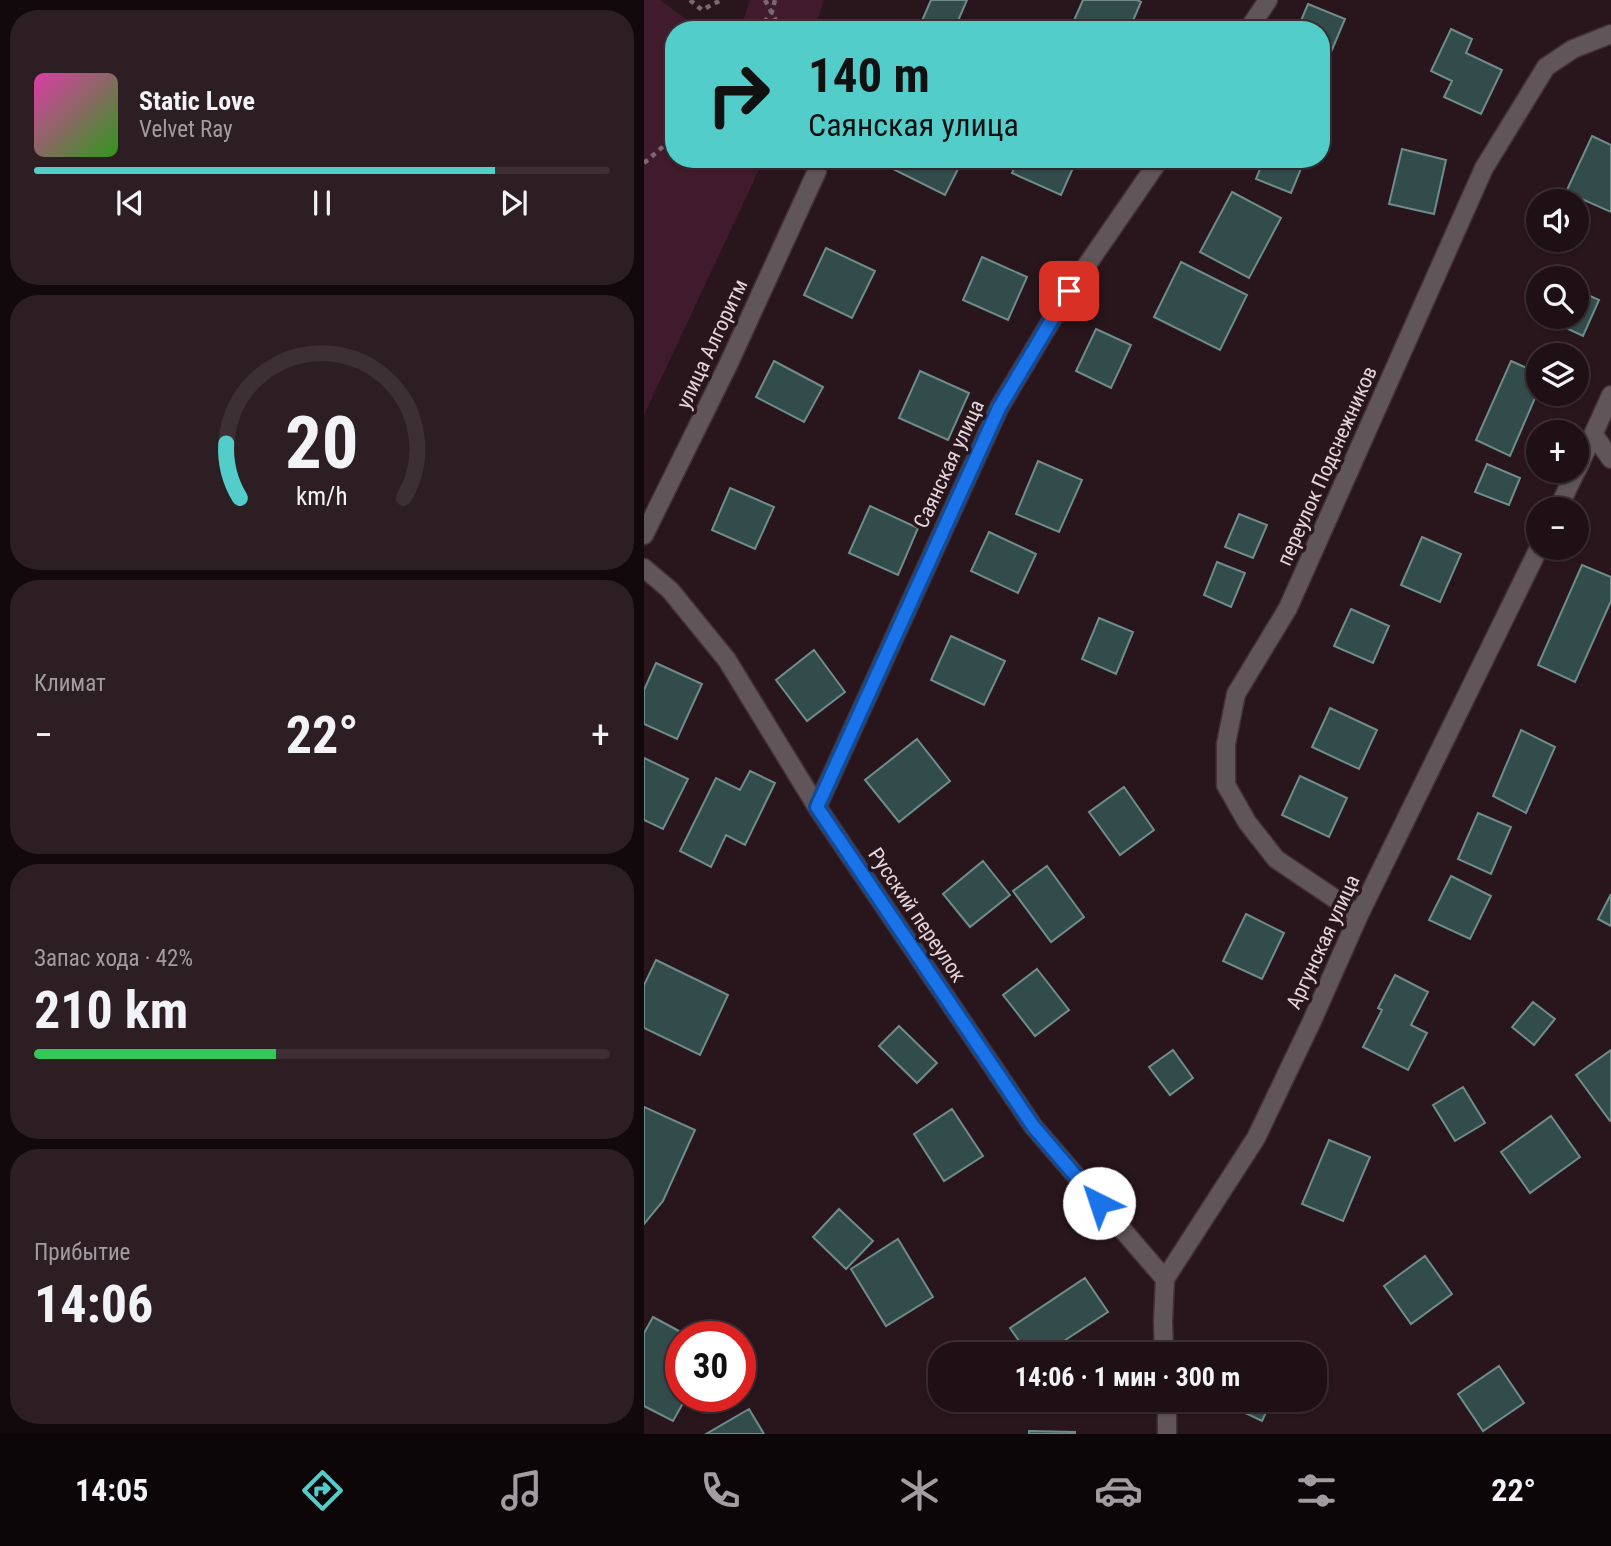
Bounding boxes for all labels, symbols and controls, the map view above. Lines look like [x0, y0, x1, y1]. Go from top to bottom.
text: 140 m [808, 47, 930, 104]
icon: right [693, 49, 784, 140]
text: Static Love [139, 86, 255, 116]
text: Саянская улица [808, 106, 1019, 144]
text: Velvet Ray [139, 116, 233, 143]
icon: previous [111, 184, 149, 222]
icon: pause [303, 184, 341, 222]
icon: next [495, 184, 533, 222]
map controls [1526, 189, 1589, 560]
button: sound [1526, 189, 1589, 252]
pin [1039, 261, 1099, 321]
button: search [1526, 266, 1589, 329]
icon: arrive [1050, 272, 1088, 310]
street label: улица Алгоритм [671, 275, 753, 413]
button: layers [1526, 343, 1589, 406]
street label: переулок Подснежников [1272, 363, 1382, 569]
street label: Саянская улица [909, 396, 989, 532]
text: 20 [285, 401, 359, 487]
button: + [1526, 420, 1589, 483]
text: km/h [296, 482, 348, 511]
button: − [1526, 497, 1589, 560]
text: Климат [34, 670, 106, 697]
text: 22° [286, 705, 358, 766]
text: − [34, 713, 53, 757]
text: + [591, 713, 610, 757]
street label: Русский переулок [863, 843, 971, 987]
street label: Аргунская улица [1281, 871, 1365, 1013]
text: Запас хода · 42% [34, 945, 193, 972]
text: 210 km [34, 980, 188, 1041]
position arrow [1062, 1166, 1136, 1240]
text: Прибытие [34, 1239, 130, 1266]
text: 14:06 [34, 1274, 153, 1335]
speed limit sign: 30 [665, 1321, 756, 1412]
text: 14:06 · 1 мин · 300 m [1015, 1362, 1240, 1392]
icon: directions [298, 1466, 347, 1515]
icon: music [497, 1466, 546, 1515]
icon: phone [696, 1466, 745, 1515]
icon: climate [895, 1466, 944, 1515]
icon: car [1094, 1466, 1143, 1515]
icon: filters [1292, 1466, 1341, 1515]
text: 14:05 [75, 1471, 148, 1509]
text: 22° [1491, 1471, 1536, 1509]

